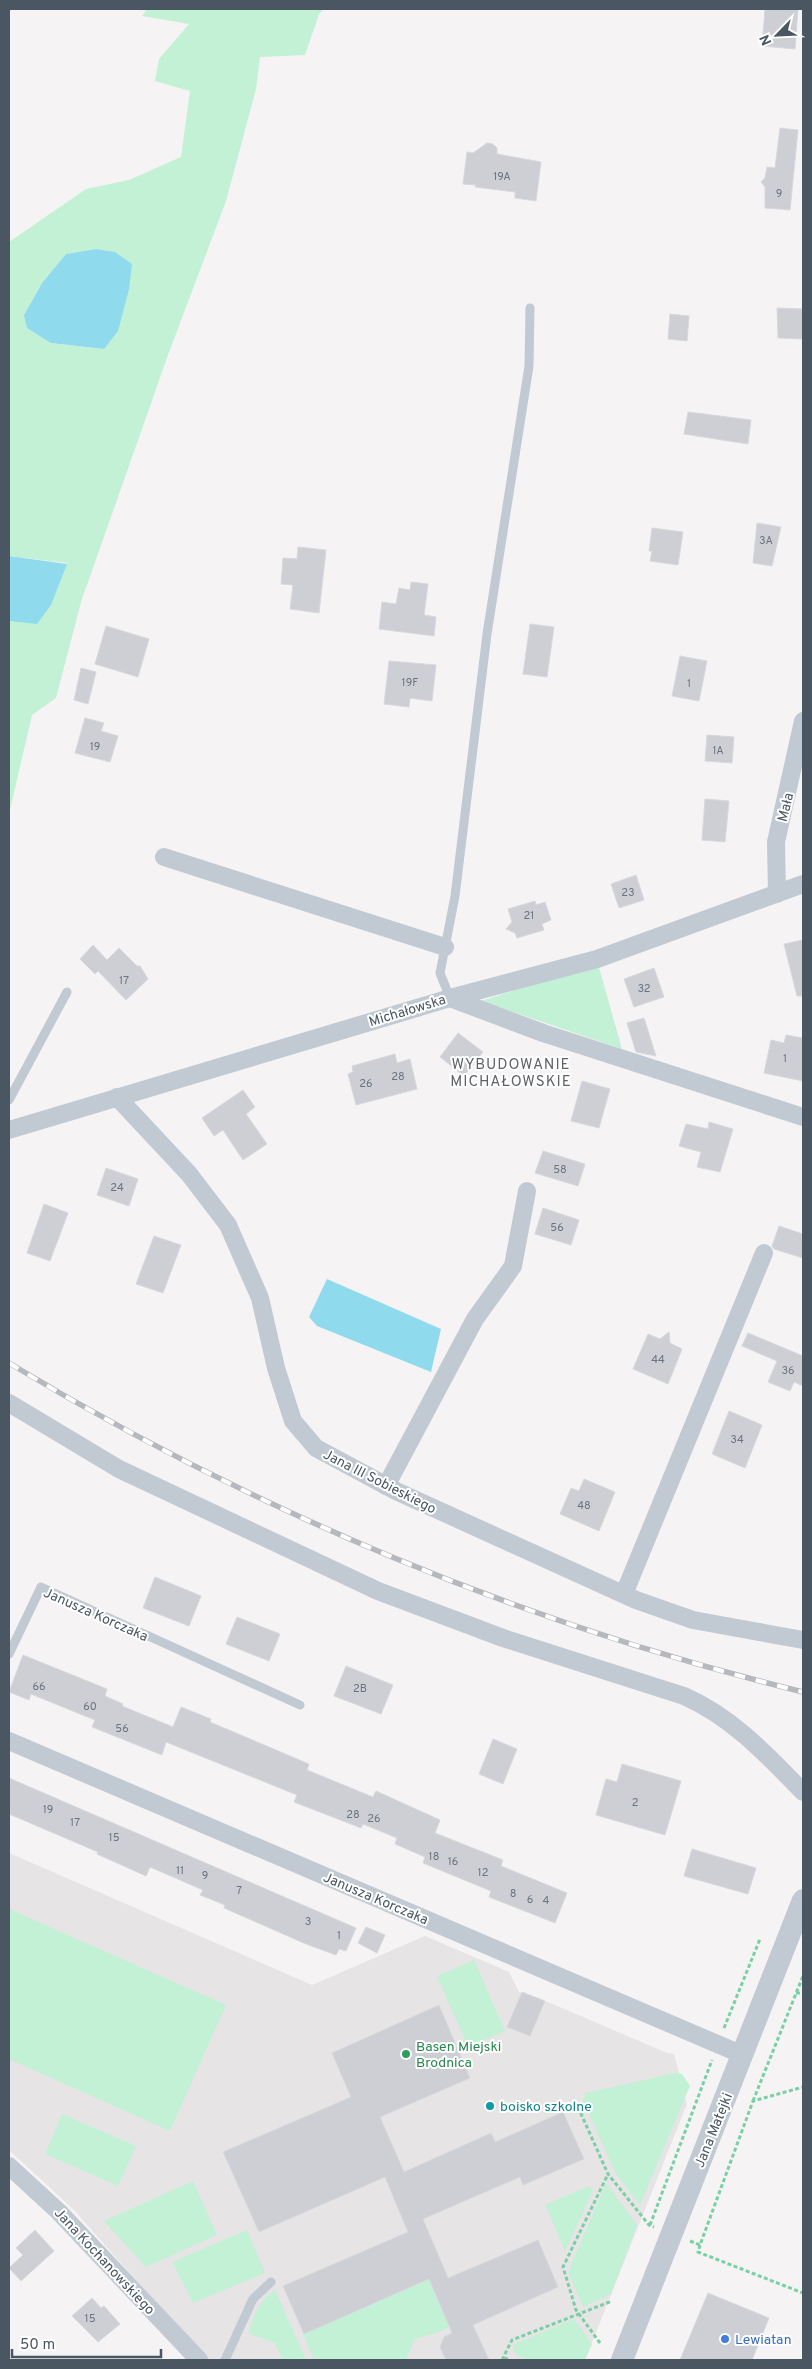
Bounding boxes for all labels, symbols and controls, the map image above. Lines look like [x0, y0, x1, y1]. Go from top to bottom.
north arrow [752, 10, 802, 60]
text: N [757, 32, 776, 48]
house number: 19A [493, 170, 511, 184]
house number: 9 [776, 187, 782, 201]
house number: 3A [759, 534, 773, 548]
house number: 19F [402, 676, 418, 690]
house number: 1 [687, 677, 691, 691]
house number: 19 [90, 740, 100, 754]
house number: 1A [712, 744, 724, 758]
street label: Mała [775, 791, 798, 824]
house number: 23 [621, 886, 635, 900]
house number: 21 [524, 909, 534, 923]
house number: 17 [119, 974, 129, 988]
house number: 32 [637, 982, 651, 996]
street label: Michałowska [367, 992, 448, 1031]
house number: 1 [783, 1052, 787, 1066]
district label: WYBUDOWANIE MICHAŁOWSKIE [450, 1056, 572, 1092]
house number: 28 [391, 1070, 405, 1084]
house number: 26 [359, 1077, 373, 1091]
house number: 58 [553, 1163, 567, 1177]
house number: 24 [110, 1181, 124, 1195]
house number: 56 [550, 1221, 564, 1235]
house number: 44 [651, 1353, 665, 1367]
house number: 36 [781, 1364, 795, 1378]
house number: 34 [730, 1433, 744, 1447]
street label: Jana III Sobieskiego [320, 1446, 439, 1518]
house number: 48 [577, 1499, 591, 1513]
street label: Janusza Korczaka [41, 1585, 150, 1646]
house number: 66 [32, 1680, 46, 1694]
house number: 2B [353, 1682, 367, 1696]
house number: 60 [83, 1700, 97, 1714]
house number: 56 [115, 1722, 129, 1736]
house number: 2 [632, 1796, 638, 1810]
house number: 19 [43, 1803, 53, 1817]
house number: 28 [346, 1808, 360, 1822]
house number: 26 [367, 1812, 381, 1826]
house number: 17 [70, 1816, 80, 1830]
house number: 15 [109, 1831, 120, 1845]
house number: 18 [429, 1850, 439, 1864]
house number: 16 [448, 1855, 458, 1869]
house number: 11 [176, 1864, 184, 1878]
house number: 12 [478, 1866, 488, 1880]
house number: 9 [202, 1869, 208, 1883]
street label: Janusza Korczaka [320, 1870, 431, 1929]
house number: 7 [236, 1884, 242, 1898]
house number: 8 [510, 1887, 516, 1901]
house number: 6 [527, 1893, 533, 1907]
house number: 4 [543, 1894, 550, 1908]
house number: 3 [305, 1915, 311, 1929]
house number: 1 [337, 1929, 341, 1943]
place label: Basen Miejski Brodnica [416, 2039, 501, 2072]
marker: Basen Miejski Brodnica [400, 2048, 412, 2060]
street label: Jana Matejki [692, 2091, 737, 2170]
place label: boisko szkolne [500, 2099, 592, 2116]
marker: boisko szkolne [484, 2100, 496, 2112]
street label: Jana Kochanowskiego [50, 2205, 158, 2319]
house number: 15 [85, 2312, 96, 2326]
scale bar [12, 2326, 161, 2358]
place label: Lewiatan [735, 2332, 792, 2349]
marker: Lewiatan [719, 2333, 731, 2345]
text: 50 m [20, 2336, 55, 2355]

